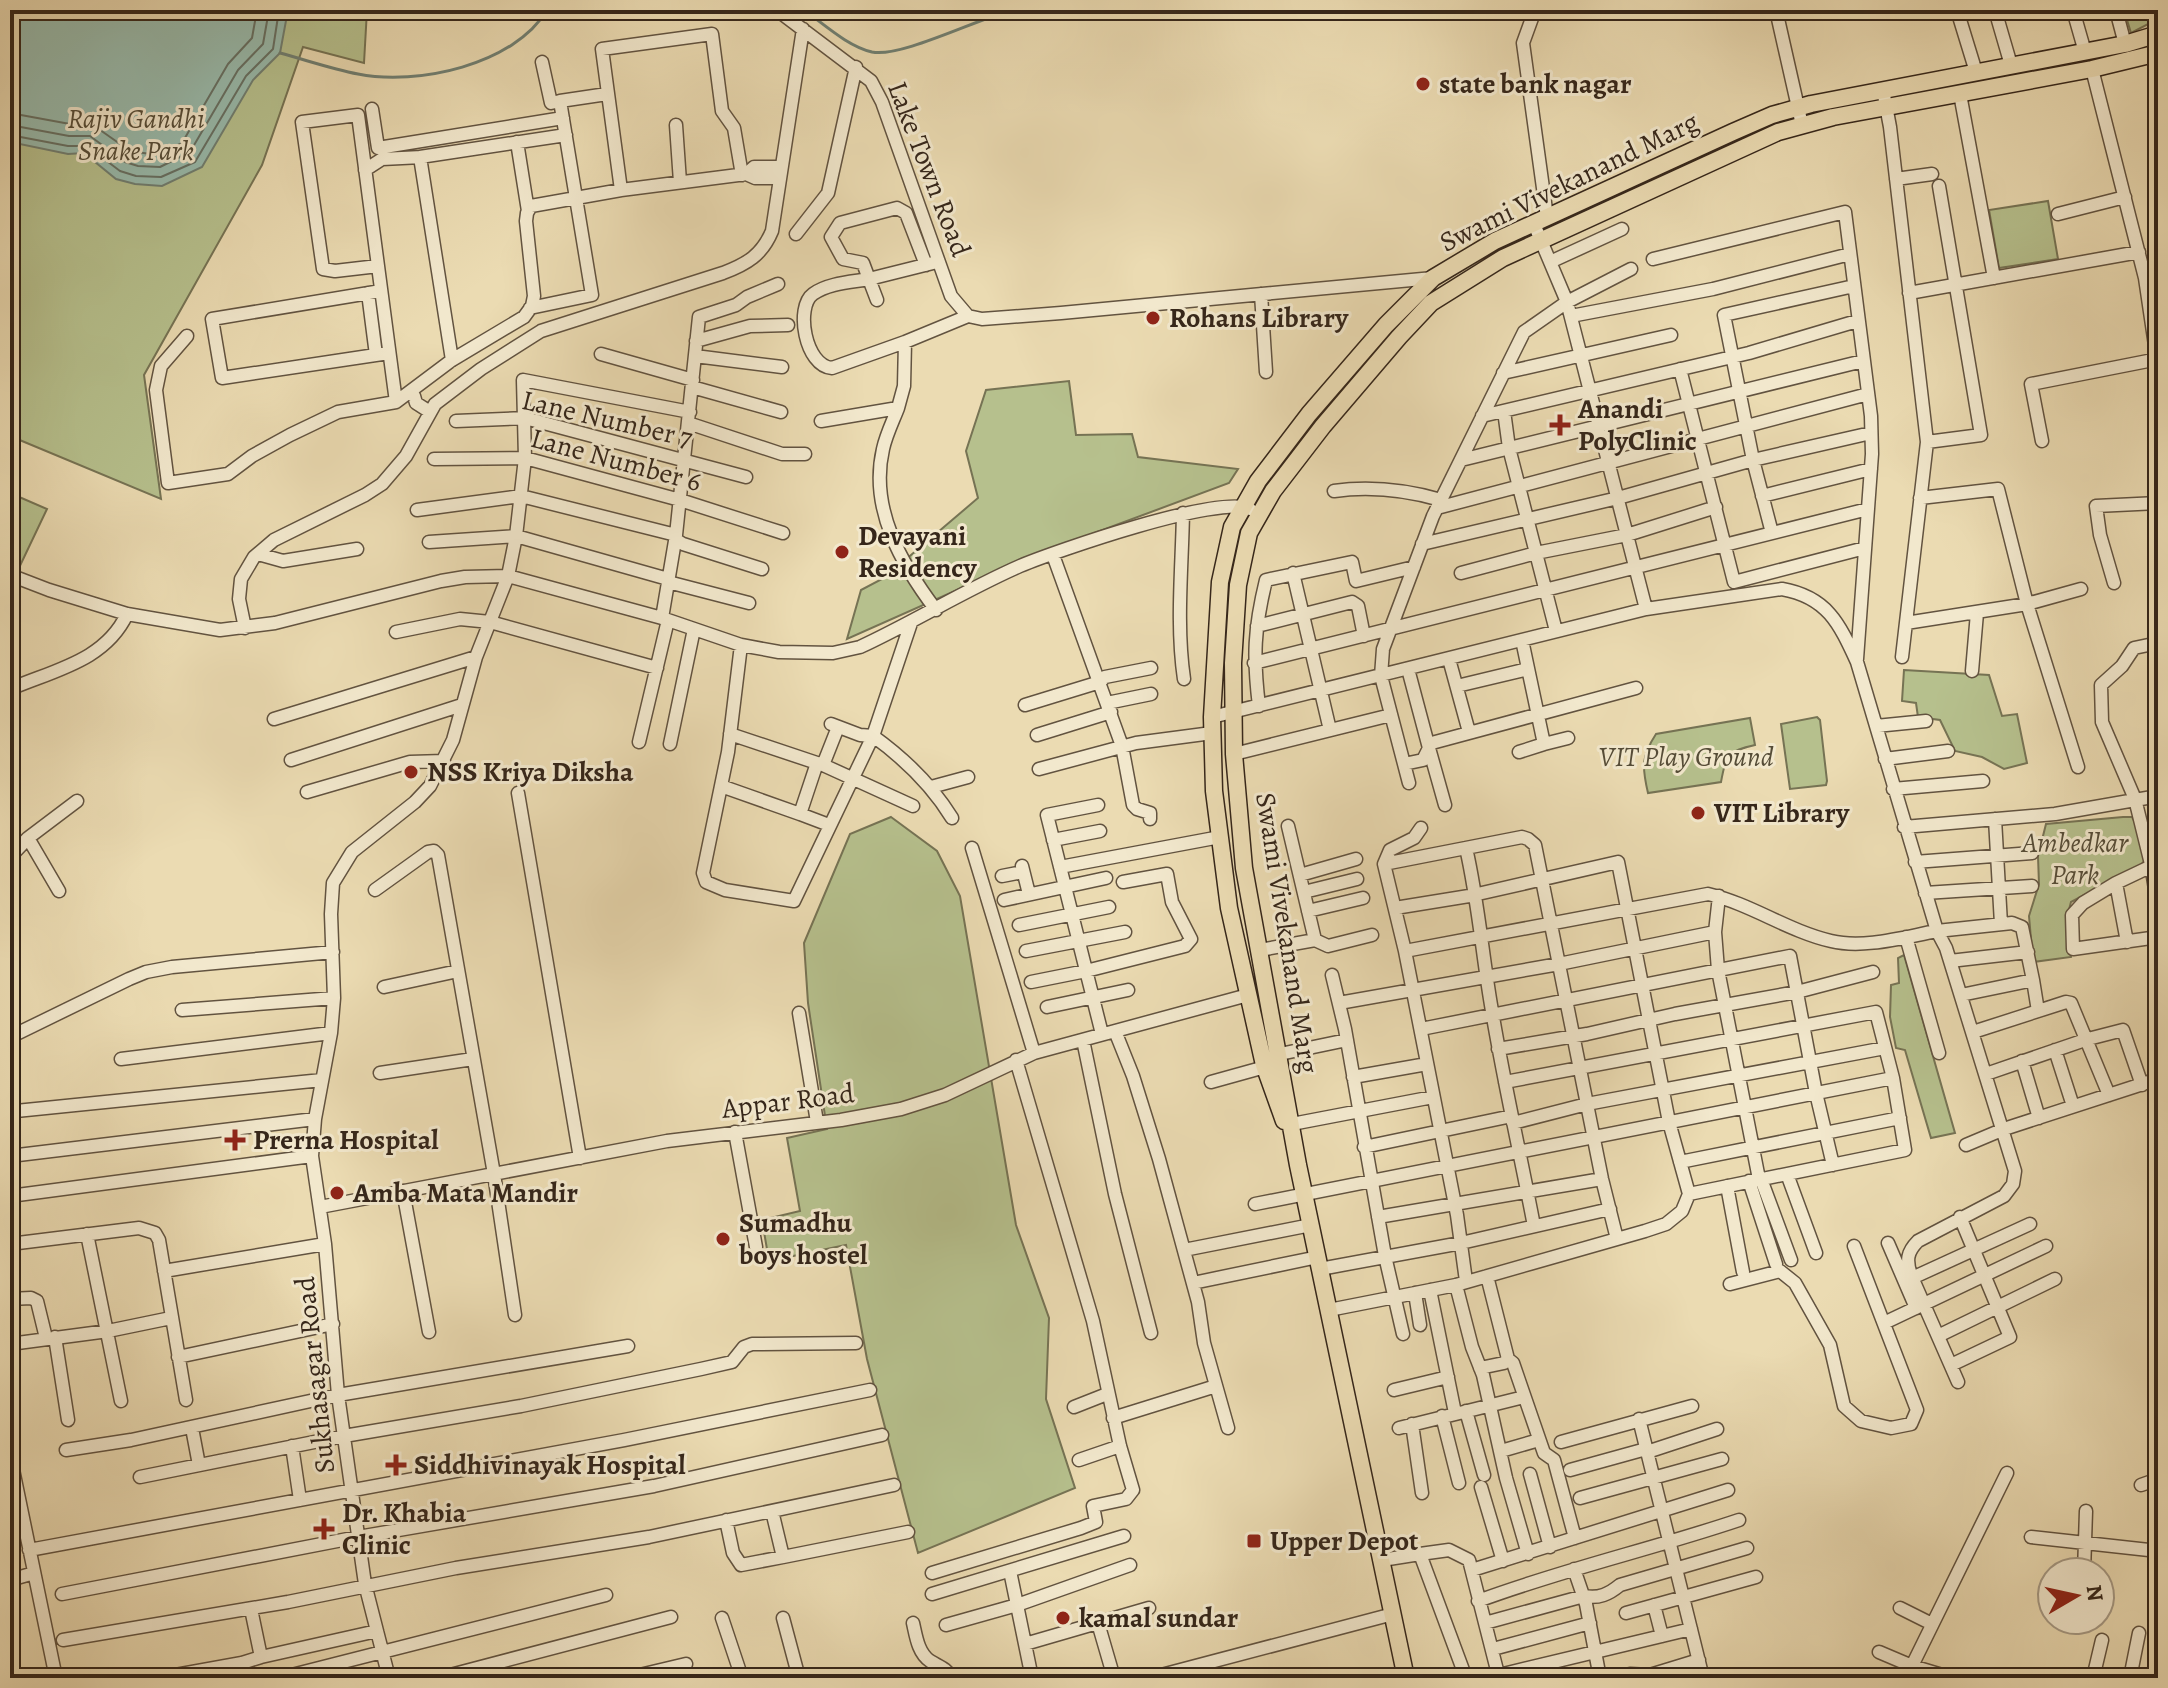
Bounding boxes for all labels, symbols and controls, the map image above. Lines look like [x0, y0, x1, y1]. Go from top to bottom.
place label: state bank nagar [1439, 65, 1632, 103]
marker: state bank nagar [1414, 75, 1432, 93]
street label: Lake Town Road [878, 76, 980, 263]
park label: Rajiv Gandhi Snake Park [67, 100, 205, 170]
street label: Swami Vivekanand Marg [1433, 103, 1705, 261]
place label: Rohans Library [1169, 299, 1349, 337]
marker: Rohans Library [1144, 309, 1162, 327]
street label: Lane Number 7 [518, 381, 696, 457]
place label: Anandi PolyClinic [1577, 390, 1697, 460]
marker: Anandi PolyClinic [1549, 414, 1571, 436]
street label: Lane Number 6 [526, 419, 706, 501]
place label: Devayani Residency [858, 517, 977, 587]
marker: Devayani Residency [833, 543, 851, 561]
park label: VIT Play Ground [1598, 738, 1774, 776]
place label: NSS Kriya Diksha [427, 753, 634, 791]
marker: NSS Kriya Diksha [402, 763, 420, 781]
street label: Swami Vivekanand Marg [1246, 790, 1328, 1076]
place label: VIT Library [1713, 794, 1850, 832]
marker: VIT Library [1689, 804, 1707, 822]
park label: Ambedkar Park [2020, 824, 2129, 894]
street label: Appar Road [719, 1074, 857, 1128]
place label: Prerna Hospital [253, 1121, 439, 1159]
marker: Prerna Hospital [224, 1129, 246, 1151]
place label: Amba Mata Mandir [352, 1174, 578, 1212]
marker: Amba Mata Mandir [328, 1184, 346, 1202]
place label: Sumadhu boys hostel [738, 1204, 868, 1274]
marker: Sumadhu boys hostel [714, 1230, 732, 1248]
street label: Sukhasagar Road [286, 1274, 344, 1475]
place label: Siddhivinayak Hospital [414, 1446, 686, 1484]
marker: Siddhivinayak Hospital [385, 1454, 407, 1476]
place label: Dr. Khabia Clinic [342, 1494, 467, 1564]
marker: Dr. Khabia Clinic [313, 1518, 335, 1540]
place label: Upper Depot [1270, 1522, 1418, 1560]
marker: Upper Depot [1245, 1532, 1263, 1550]
north arrow [2036, 1556, 2116, 1636]
text: N [2079, 1583, 2111, 1603]
place label: kamal sundar [1079, 1599, 1239, 1637]
marker: kamal sundar [1054, 1609, 1072, 1627]

